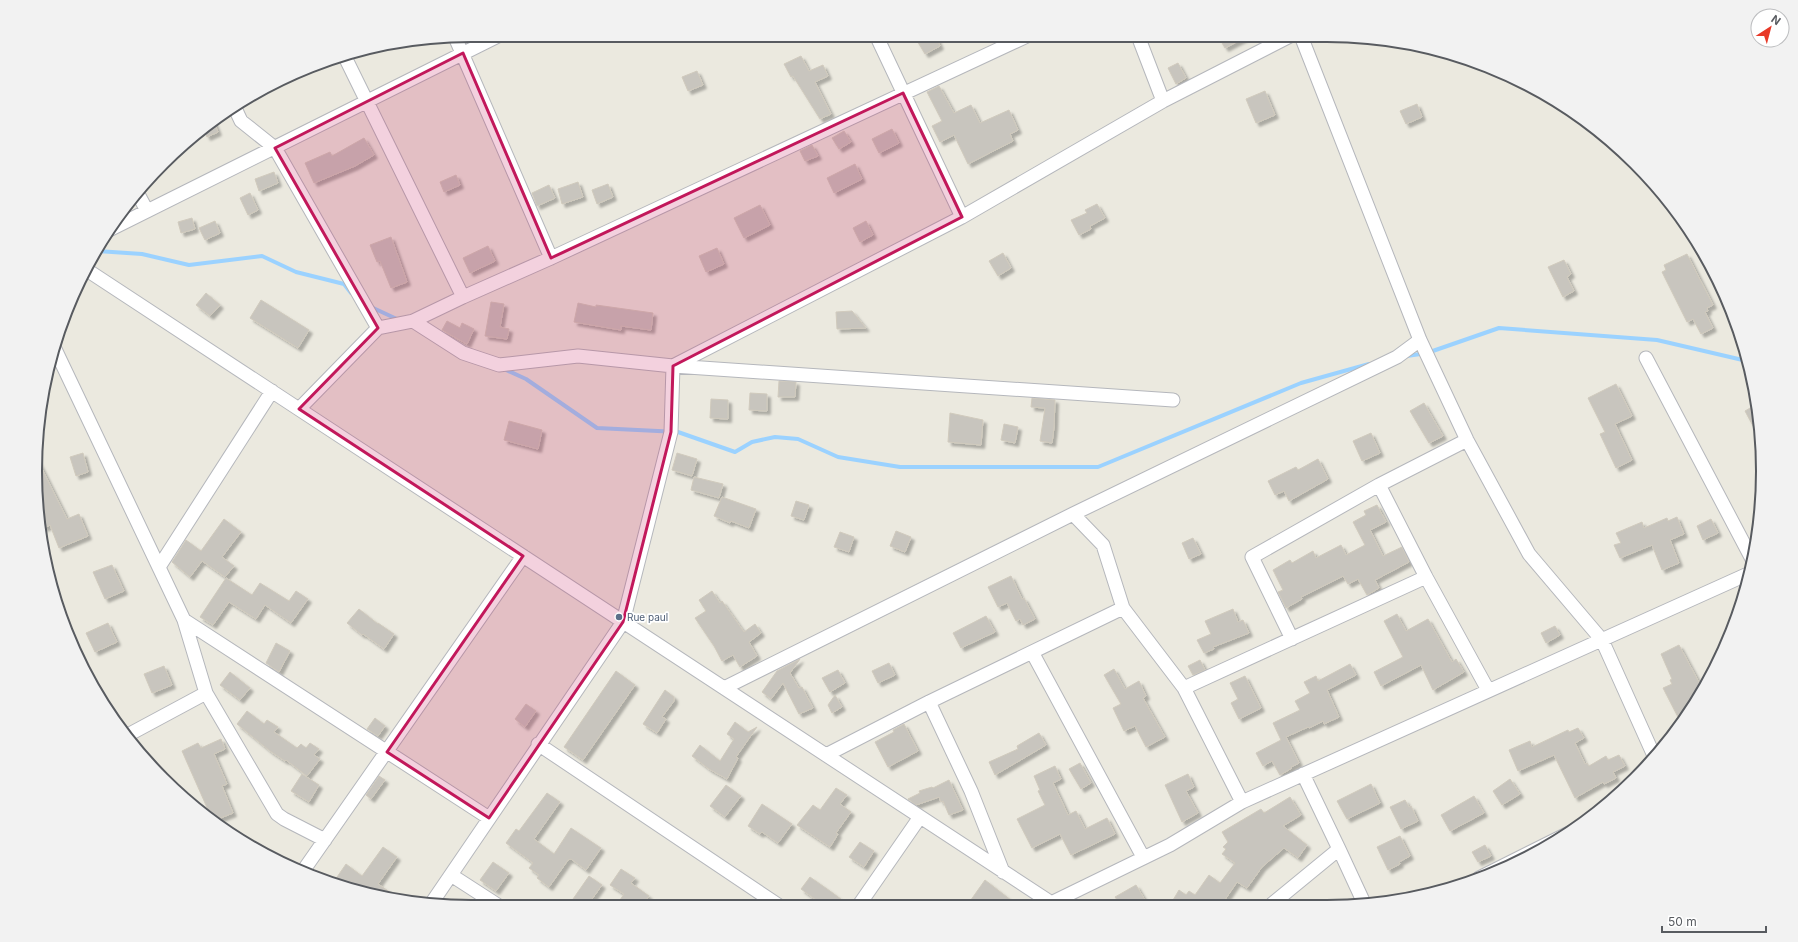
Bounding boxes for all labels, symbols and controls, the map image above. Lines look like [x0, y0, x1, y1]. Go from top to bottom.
north arrow [1750, 8, 1790, 48]
text: N [1768, 12, 1783, 28]
place label: Rue paul [627, 611, 668, 623]
marker: Rue paul [614, 612, 624, 622]
scale bar [1662, 908, 1766, 934]
text: 50 m [1668, 914, 1697, 929]

